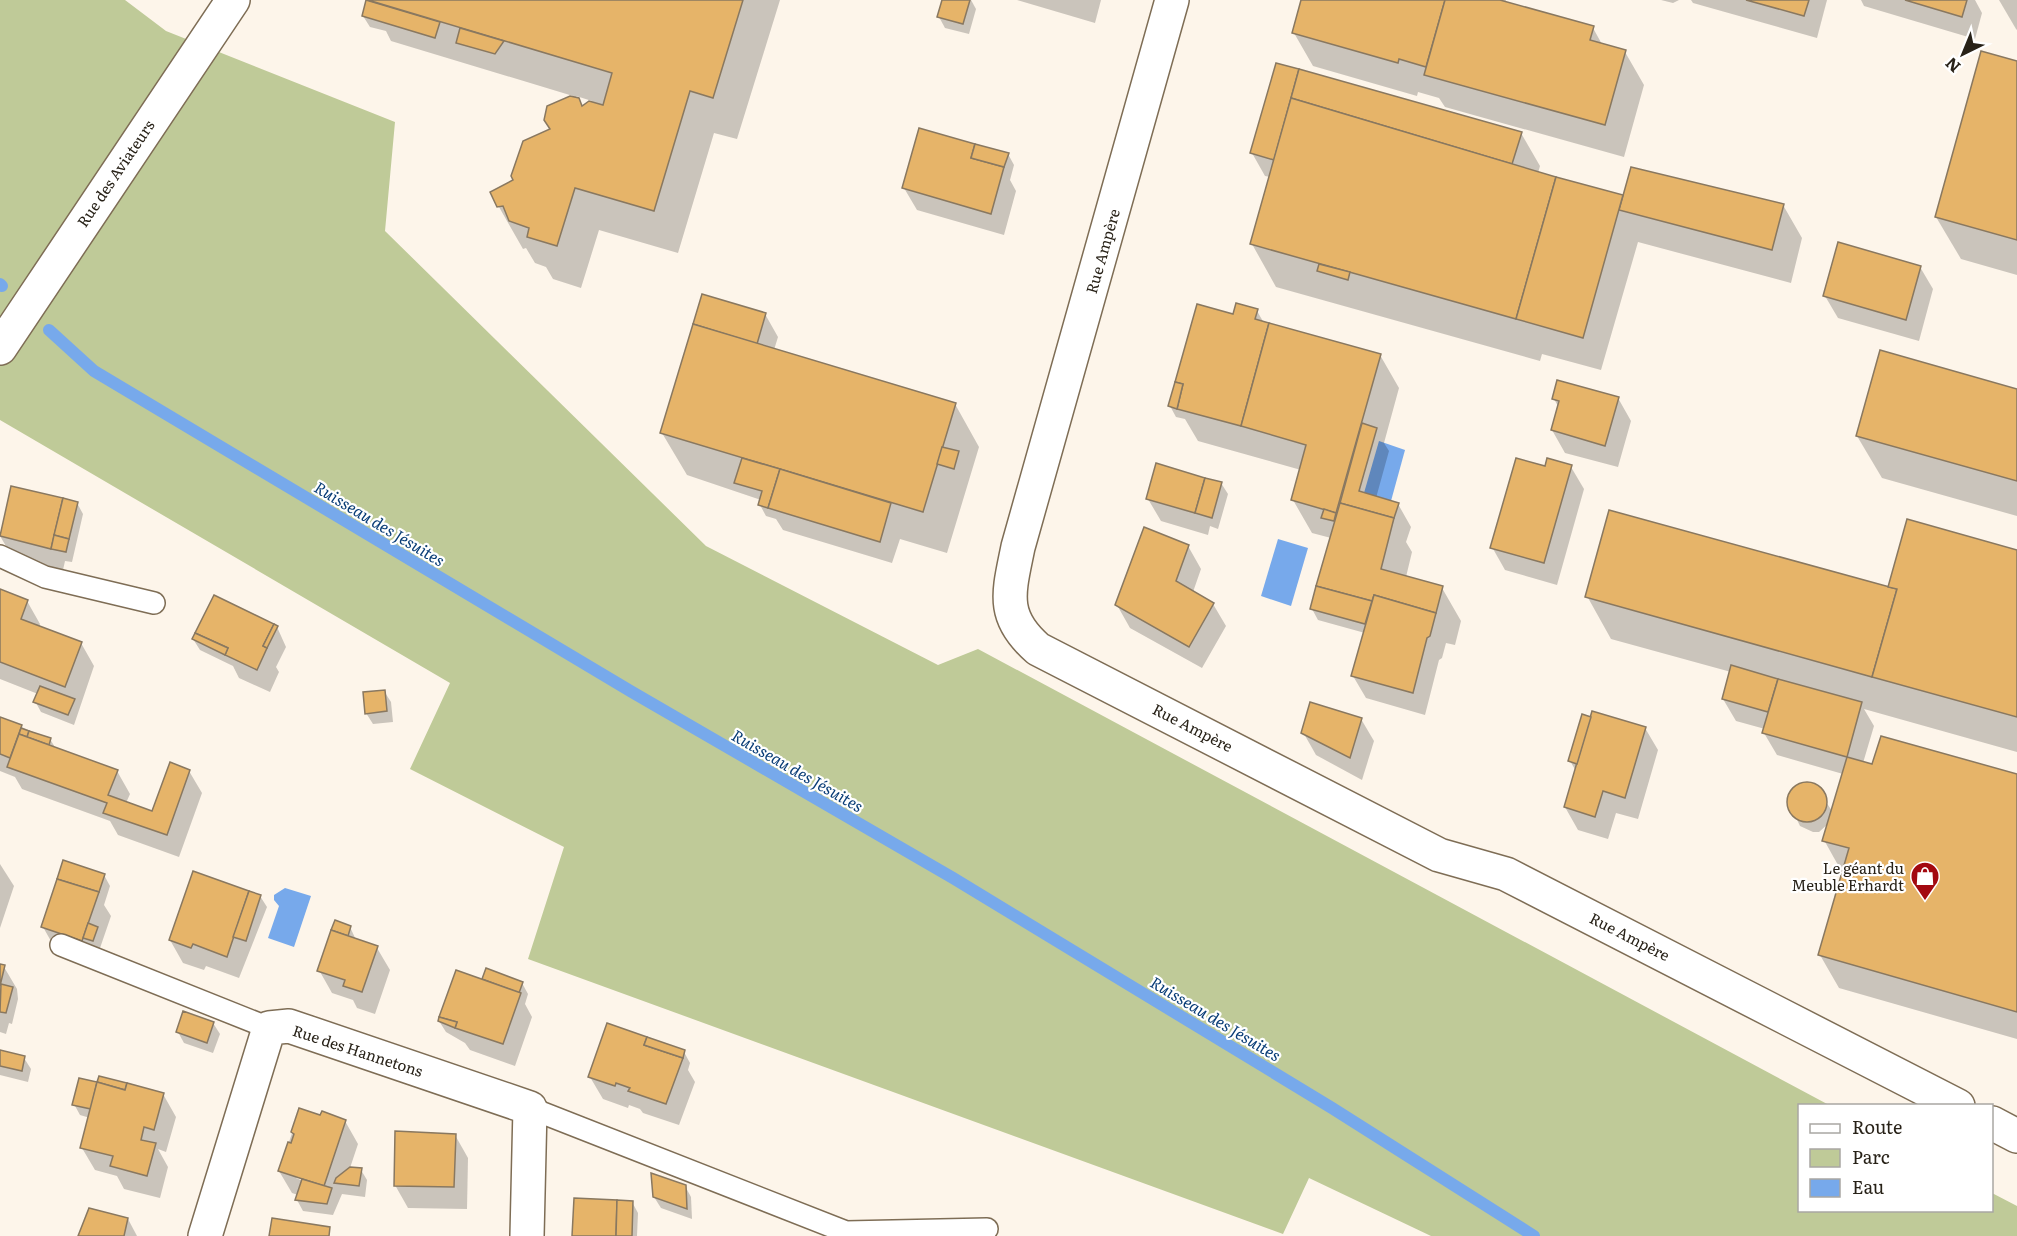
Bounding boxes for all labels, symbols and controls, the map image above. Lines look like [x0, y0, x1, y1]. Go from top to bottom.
north arrow [1933, 24, 1993, 84]
text: N [1939, 52, 1965, 79]
street label: Rue des Aviateurs [70, 115, 160, 231]
street label: Rue Ampère [1079, 206, 1125, 296]
water label: Ruisseau des Jésuites [310, 475, 450, 571]
street label: Rue Ampère [1149, 697, 1237, 757]
water label: Ruisseau des Jésuites [728, 723, 868, 817]
place label: Le géant du Meuble Erhardt [1792, 856, 1904, 896]
shop icon: Le géant du Meuble Erhardt [1909, 860, 1941, 902]
street label: Rue Ampère [1586, 906, 1674, 966]
water label: Ruisseau des Jésuites [1146, 970, 1286, 1066]
street label: Rue des Hannetons [290, 1018, 426, 1082]
legend [1798, 1104, 1993, 1212]
text: Route [1852, 1113, 1902, 1140]
text: Parc [1852, 1143, 1890, 1170]
text: Eau [1852, 1173, 1884, 1200]

